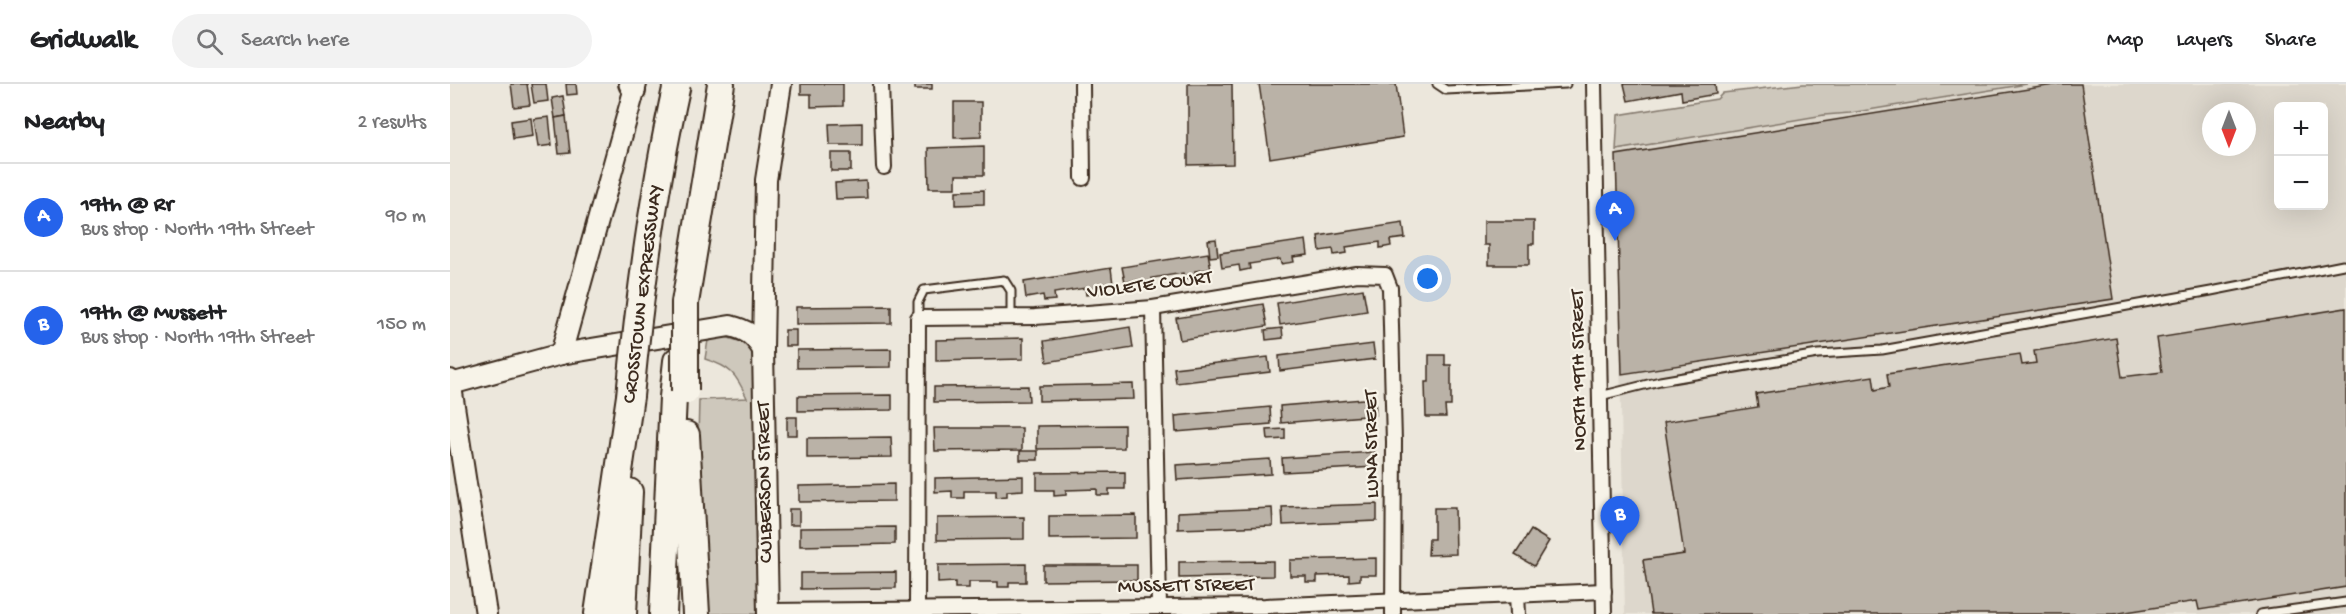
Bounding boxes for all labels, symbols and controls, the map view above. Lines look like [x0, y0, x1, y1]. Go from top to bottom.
search box [172, 14, 592, 68]
text: Gridwalk [30, 25, 136, 58]
icon: search [193, 25, 226, 58]
text: Search here [241, 28, 349, 54]
text: Map [2107, 29, 2143, 54]
text: Layers [2176, 29, 2232, 54]
text: Share [2265, 29, 2316, 54]
north arrow [2202, 102, 2256, 156]
map controls [2274, 102, 2328, 210]
button: + [2274, 102, 2328, 156]
text: Nearby [24, 108, 105, 139]
text: 2 results [357, 112, 426, 135]
button: − [2274, 156, 2328, 210]
street label: CROSSTOWN EXPRESSWAY [619, 183, 669, 405]
pin: A [1596, 192, 1634, 241]
text: 19th @ Rr [81, 193, 173, 219]
text: A [38, 206, 49, 229]
text: 90 m [386, 206, 426, 229]
text: Bus stop · North 19th Street [81, 219, 313, 242]
your location [1413, 264, 1442, 293]
street label: VIOLETE COURT [1085, 267, 1215, 305]
street label: NORTH 19TH STREET [1567, 288, 1593, 451]
text: 19th @ Mussett [81, 301, 225, 327]
text: B [38, 314, 49, 337]
text: 150 m [377, 314, 426, 337]
text: Bus stop · North 19th Street [81, 327, 313, 350]
street label: LUNA STREET [1361, 388, 1385, 498]
street label: CULBERSON STREET [753, 399, 779, 563]
pin: B [1600, 496, 1640, 546]
street label: MUSSETT STREET [1117, 574, 1256, 600]

